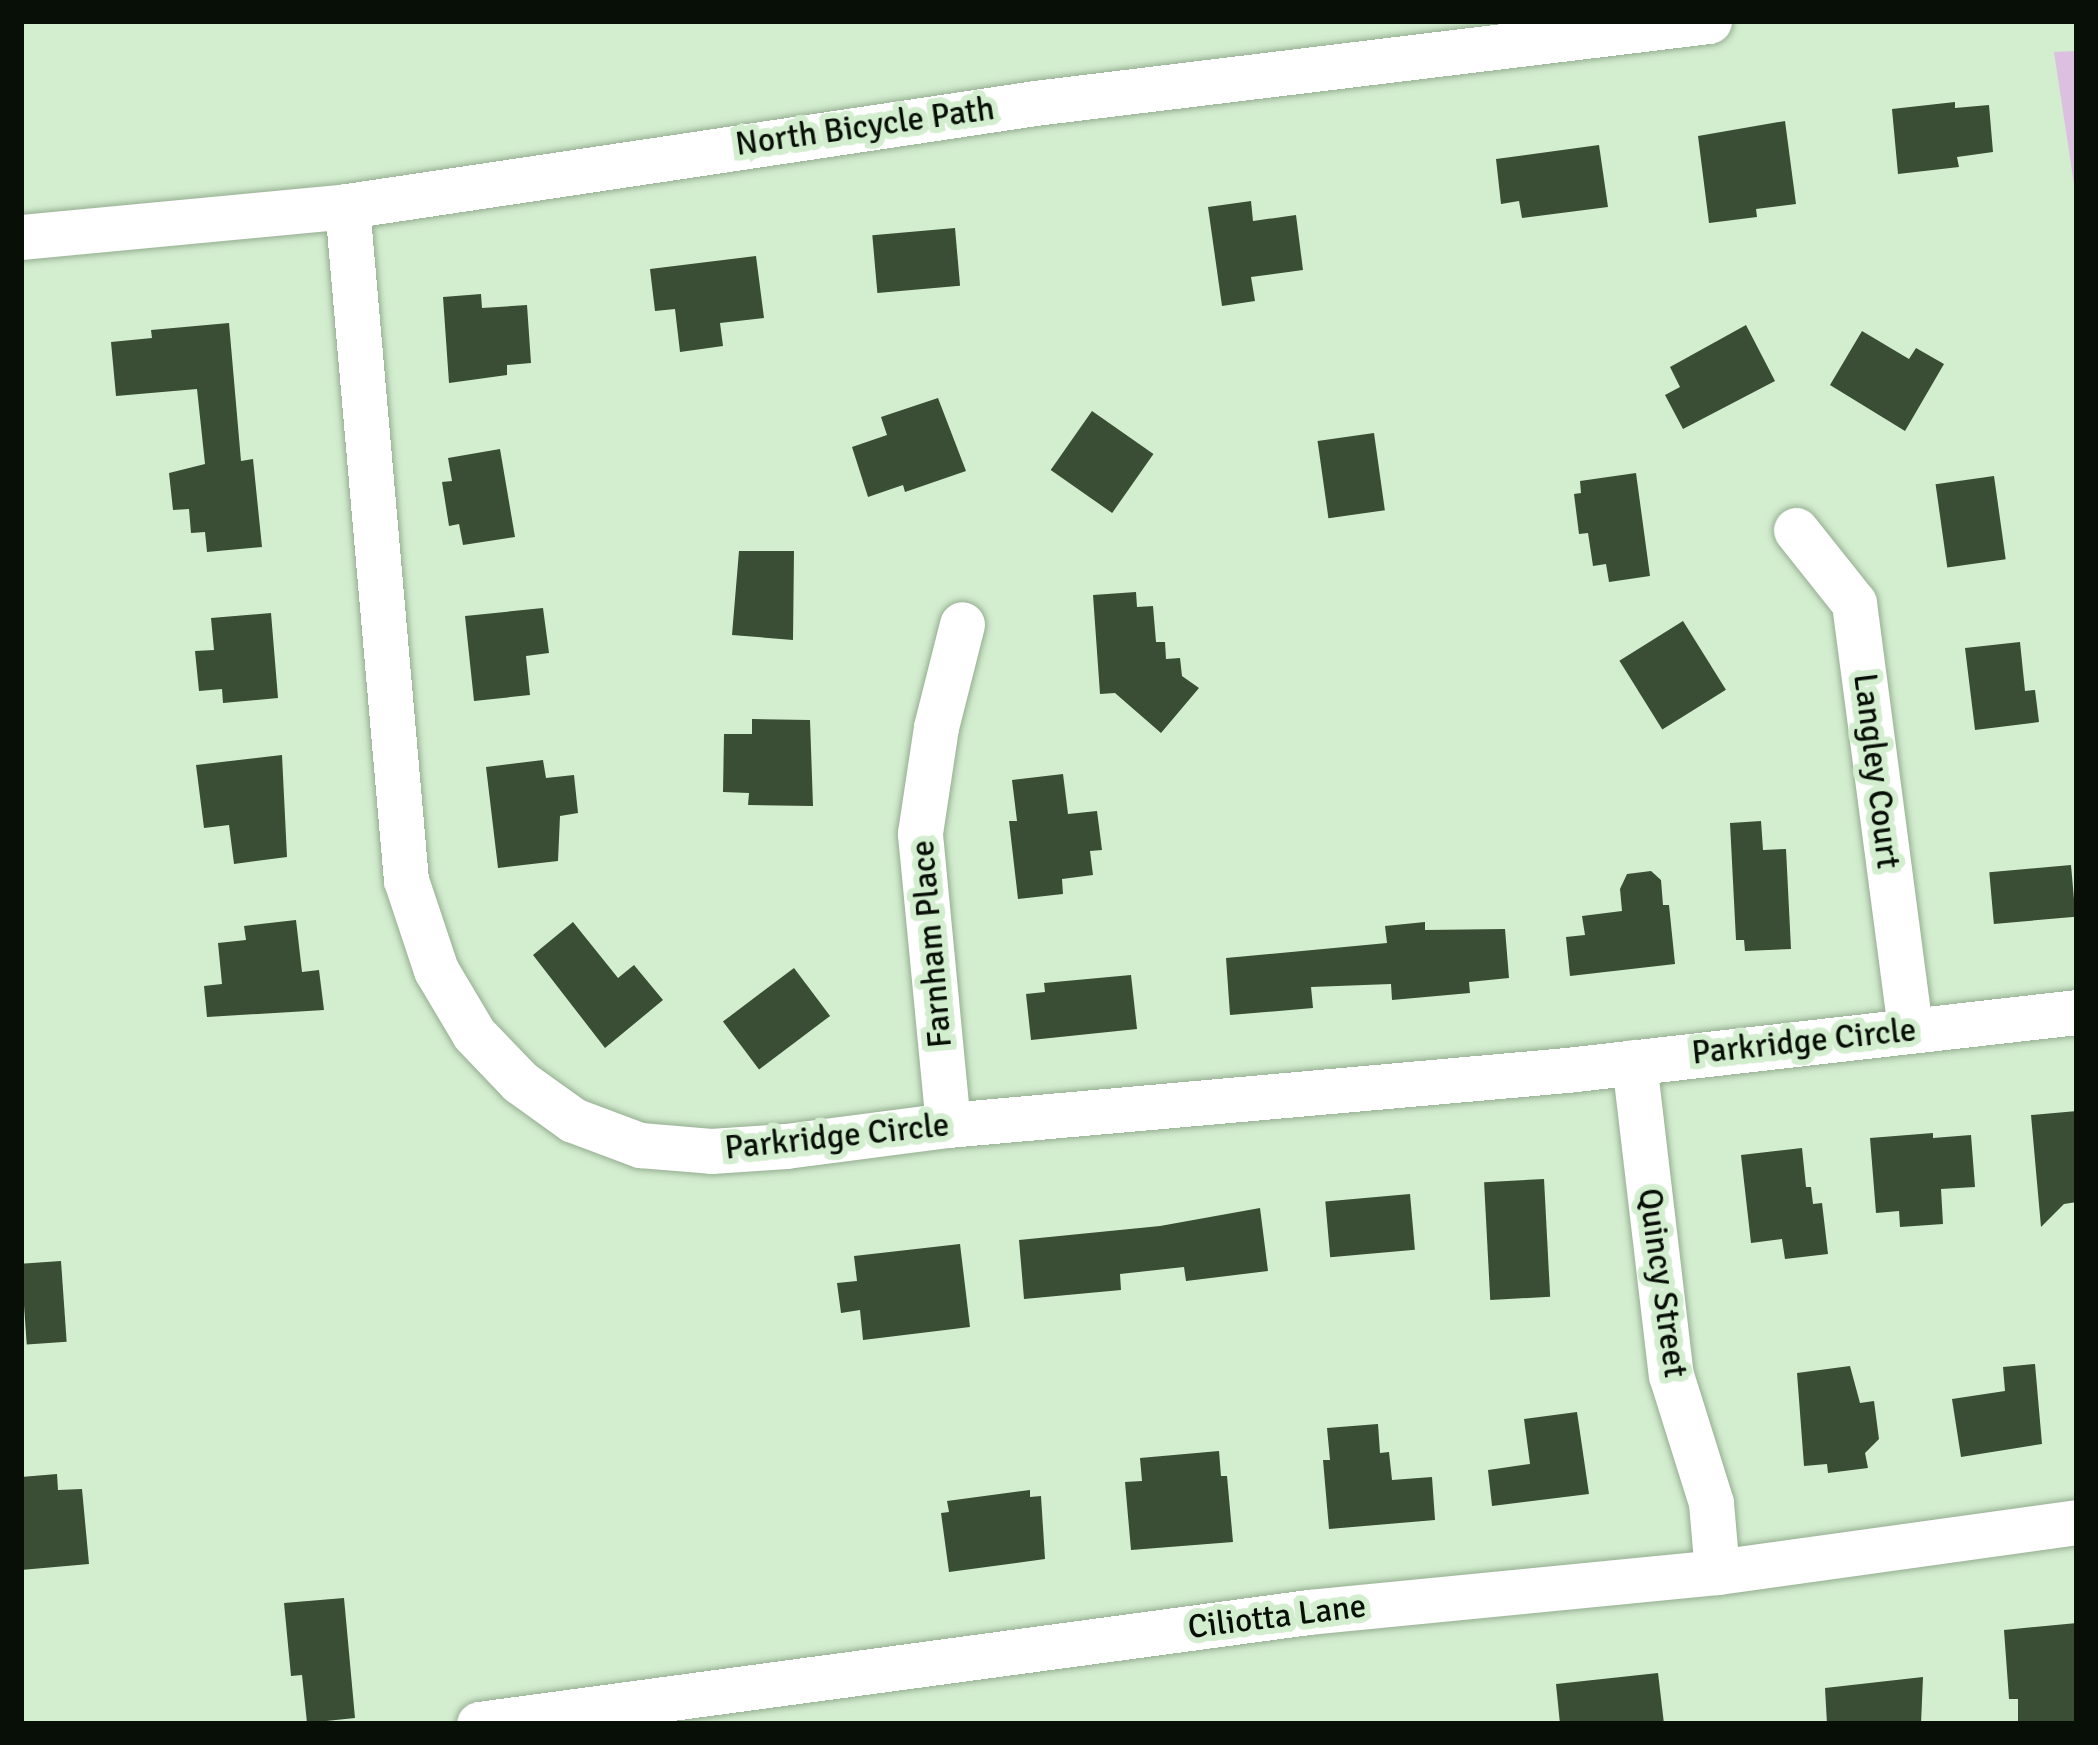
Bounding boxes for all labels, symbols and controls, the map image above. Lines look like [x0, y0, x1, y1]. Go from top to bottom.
street label: North Bicycle Path [733, 89, 997, 165]
street label: Langley Court [1844, 671, 1908, 871]
street label: Farnham Place [903, 839, 961, 1049]
street label: Parkridge Circle [1690, 1011, 1918, 1073]
street label: Parkridge Circle [723, 1106, 951, 1168]
street label: Quincy Street [1629, 1186, 1695, 1380]
street label: Ciliotta Lane [1186, 1586, 1368, 1648]

